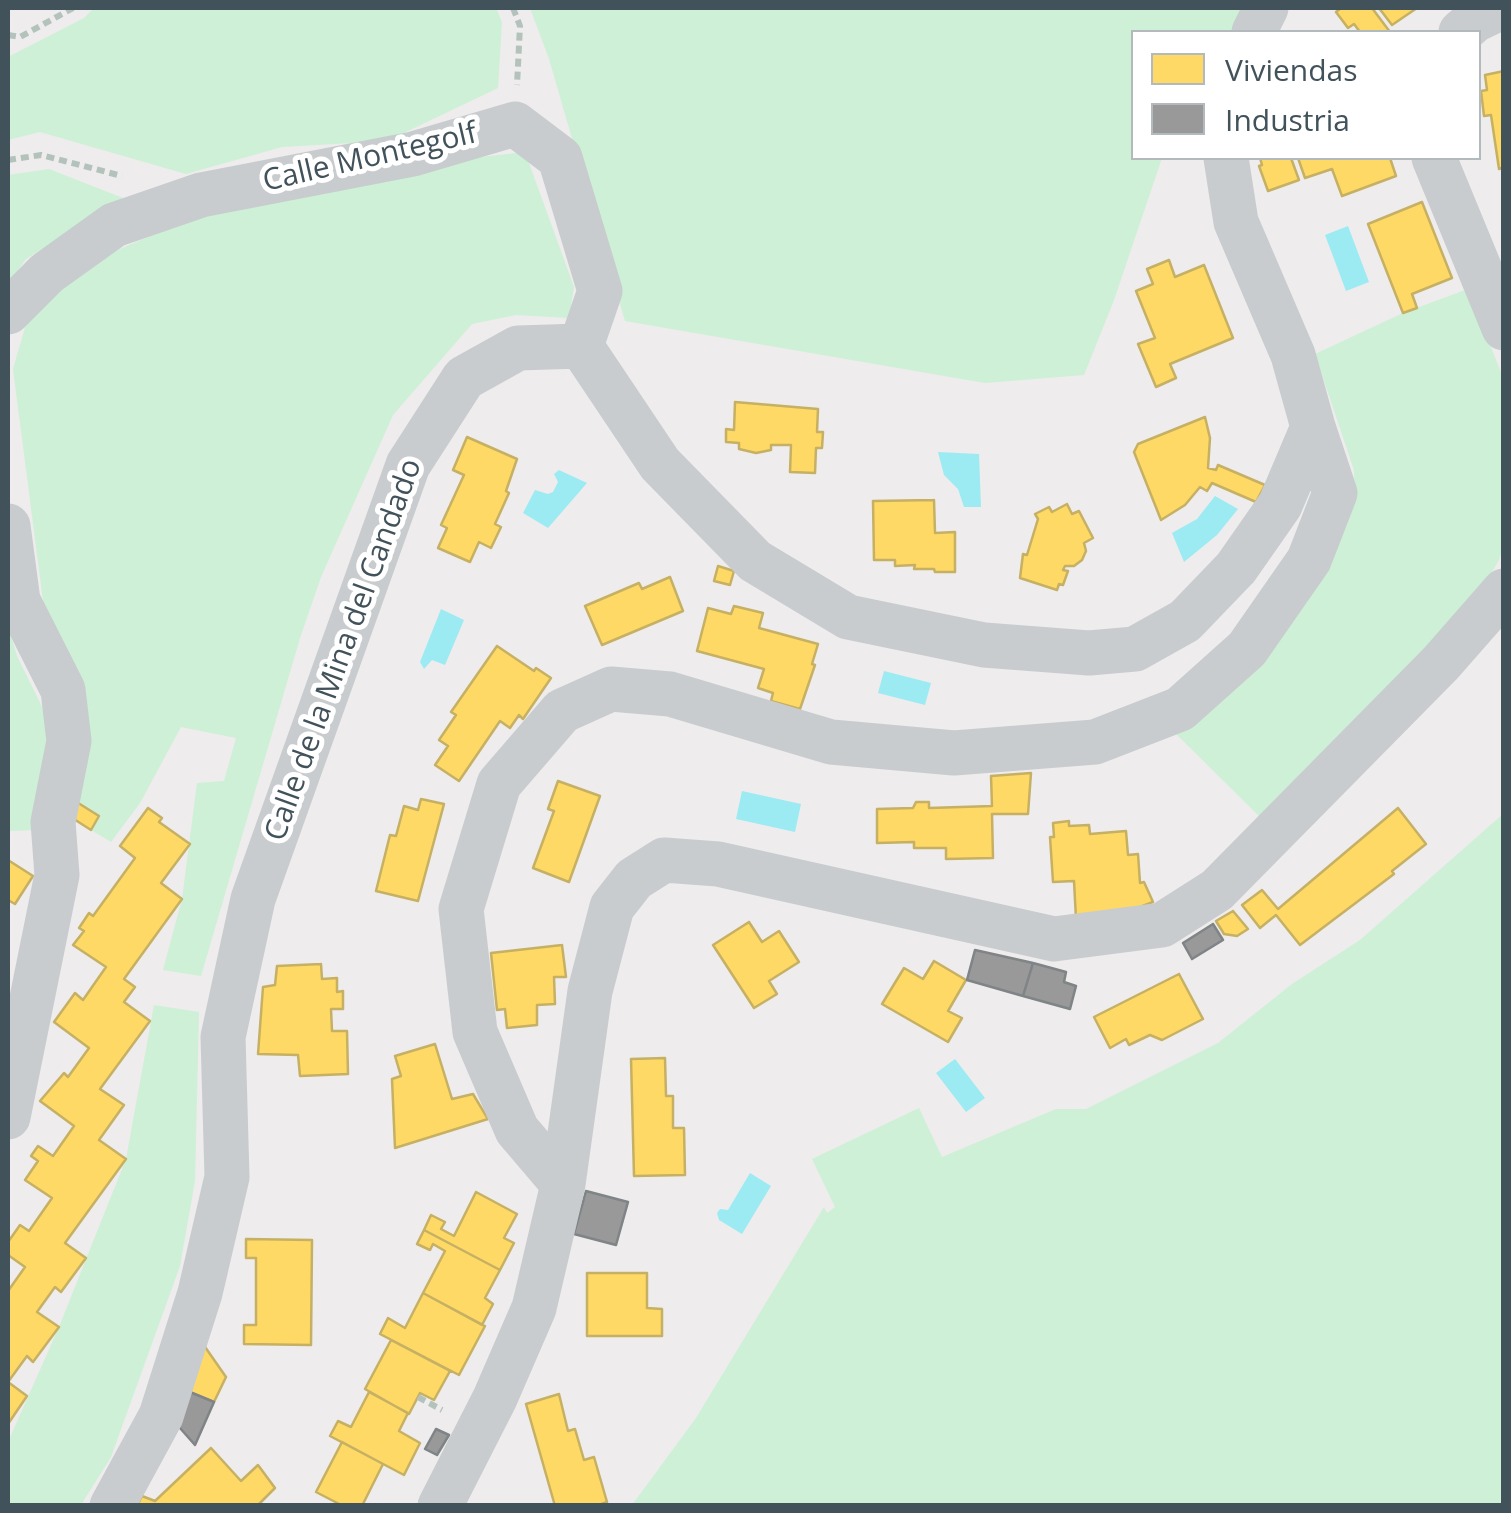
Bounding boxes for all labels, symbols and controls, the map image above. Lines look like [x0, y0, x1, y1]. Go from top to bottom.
legend [1131, 30, 1481, 160]
text: Viviendas [1225, 49, 1358, 90]
text: Industria [1225, 99, 1350, 140]
street label: Calle Montegolf [260, 116, 480, 200]
street label: Calle de la Mina del Candado [258, 454, 430, 846]

